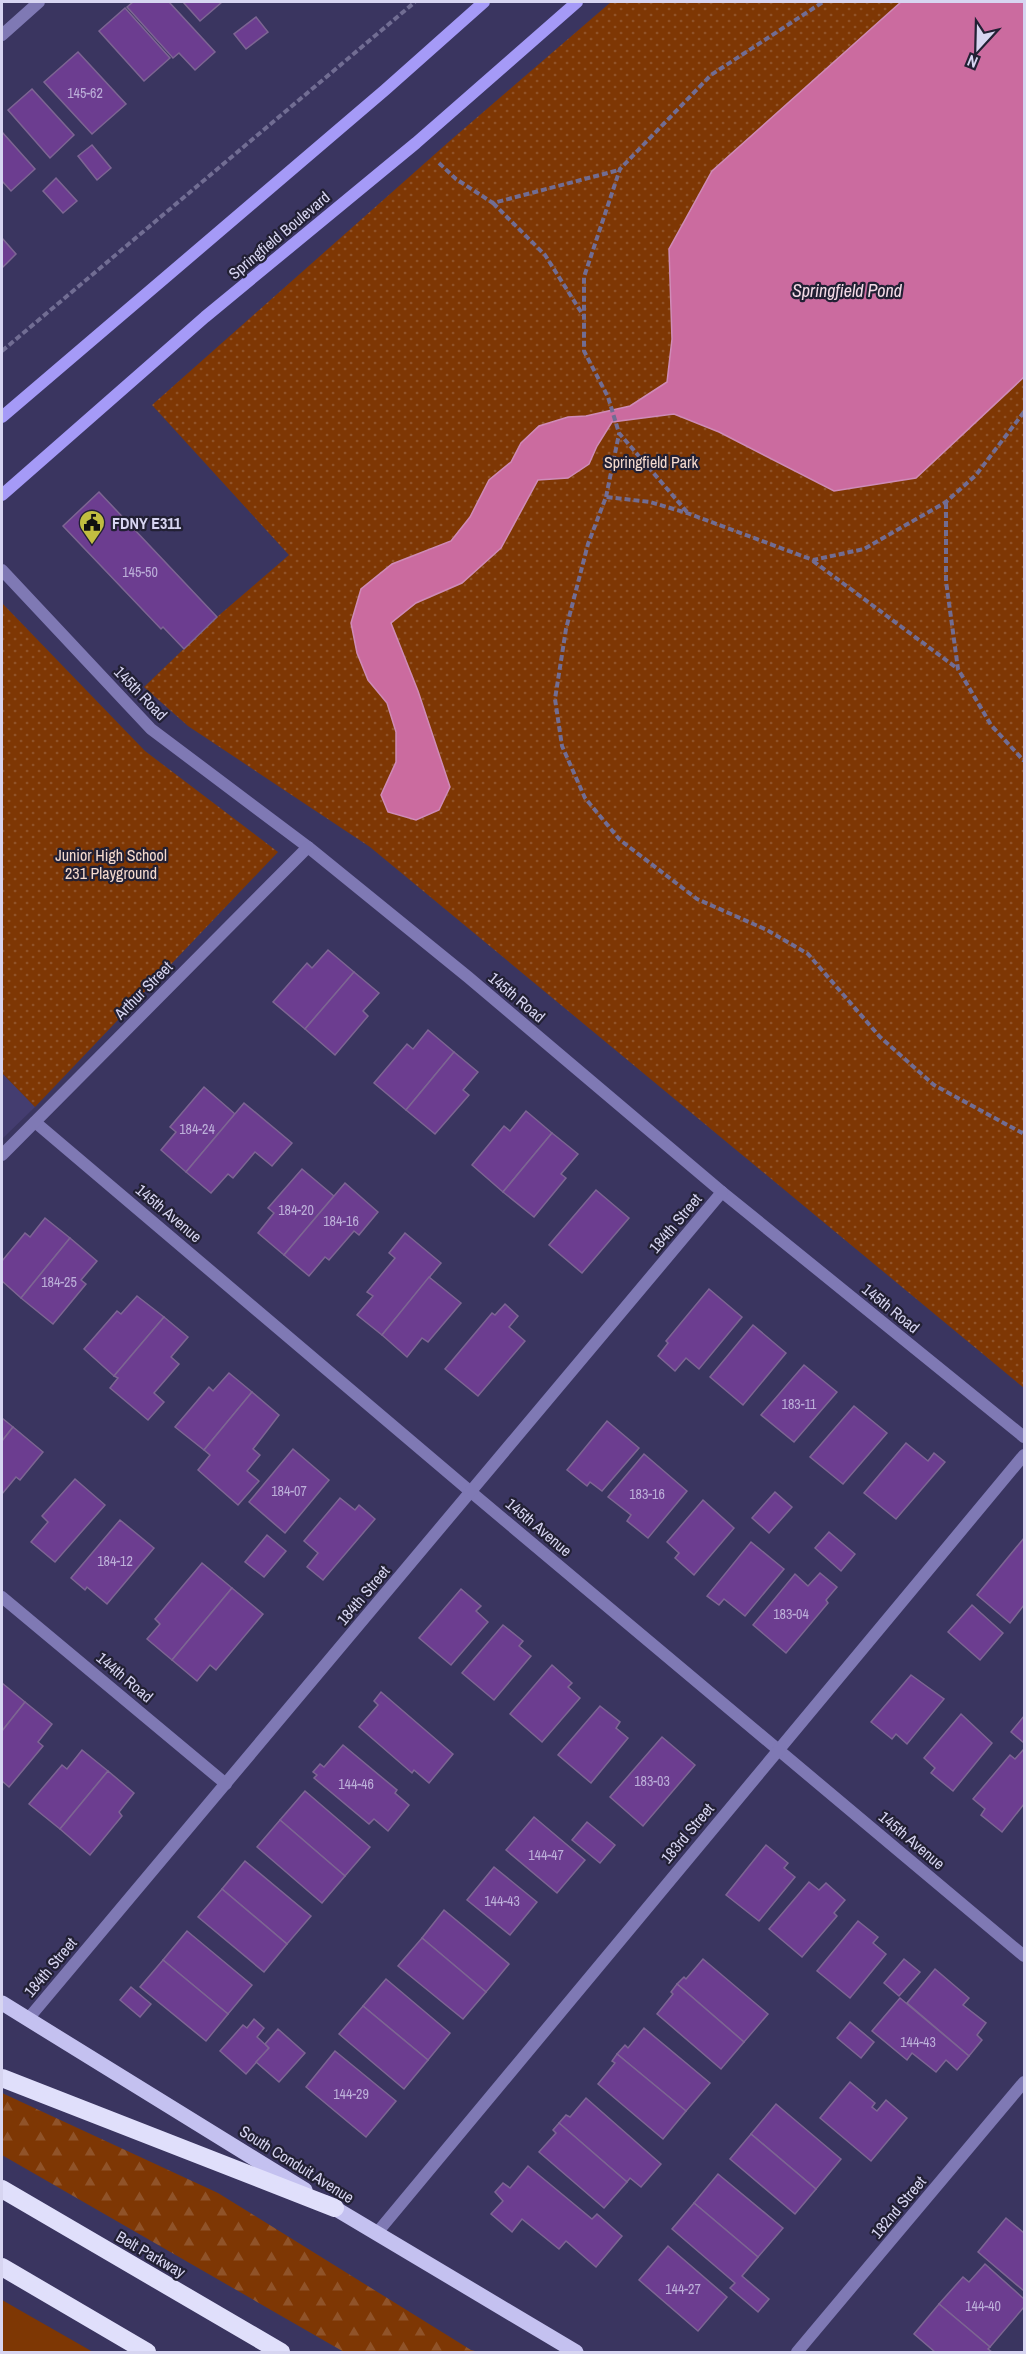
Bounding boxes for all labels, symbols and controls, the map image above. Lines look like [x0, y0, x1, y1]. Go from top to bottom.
north arrow [948, 18, 1008, 78]
text: N [964, 50, 981, 74]
house number: 145-62 [67, 84, 103, 102]
street label: Springfield Boulevard [224, 186, 334, 284]
water label: Springfield Pond [792, 278, 903, 303]
park label: Springfield Park [604, 451, 698, 473]
public building icon: FDNY E311 [77, 508, 107, 546]
place label: FDNY E311 [112, 512, 182, 534]
house number: 145-50 [122, 563, 158, 581]
street label: 145th Road [110, 661, 172, 725]
park label: Junior High School 231 Playground [55, 844, 167, 884]
street label: Arthur Street [108, 956, 177, 1025]
street label: 145th Road [484, 967, 550, 1027]
house number: 184-24 [179, 1120, 215, 1138]
street label: 145th Avenue [131, 1179, 207, 1247]
street label: 184th Street [644, 1188, 707, 1257]
house number: 184-20 [278, 1201, 314, 1219]
house number: 184-16 [323, 1212, 359, 1230]
house number: 184-25 [41, 1273, 77, 1291]
street label: 145th Road [858, 1278, 924, 1338]
house number: 183-11 [782, 1395, 817, 1413]
house number: 184-07 [271, 1482, 307, 1500]
house number: 183-16 [629, 1485, 665, 1503]
street label: 145th Avenue [501, 1493, 577, 1561]
house number: 184-12 [97, 1552, 133, 1570]
street label: 184th Street [332, 1560, 395, 1629]
house number: 183-04 [773, 1605, 809, 1623]
street label: 144th Road [92, 1647, 158, 1707]
house number: 183-03 [634, 1772, 670, 1790]
house number: 144-46 [338, 1775, 374, 1793]
street label: 183rd Street [655, 1798, 719, 1868]
street label: 145th Avenue [874, 1806, 950, 1874]
house number: 144-47 [528, 1846, 564, 1864]
house number: 144-43 [484, 1892, 520, 1910]
street label: 184th Street [19, 1932, 82, 2001]
house number: 144-43 [900, 2033, 936, 2051]
house number: 144-29 [333, 2085, 369, 2103]
street label: South Conduit Avenue [236, 2120, 358, 2208]
street label: 182nd Street [865, 2171, 931, 2243]
street label: Belt Parkway [112, 2225, 190, 2283]
house number: 144-27 [665, 2280, 701, 2298]
house number: 144-40 [965, 2297, 1001, 2315]

